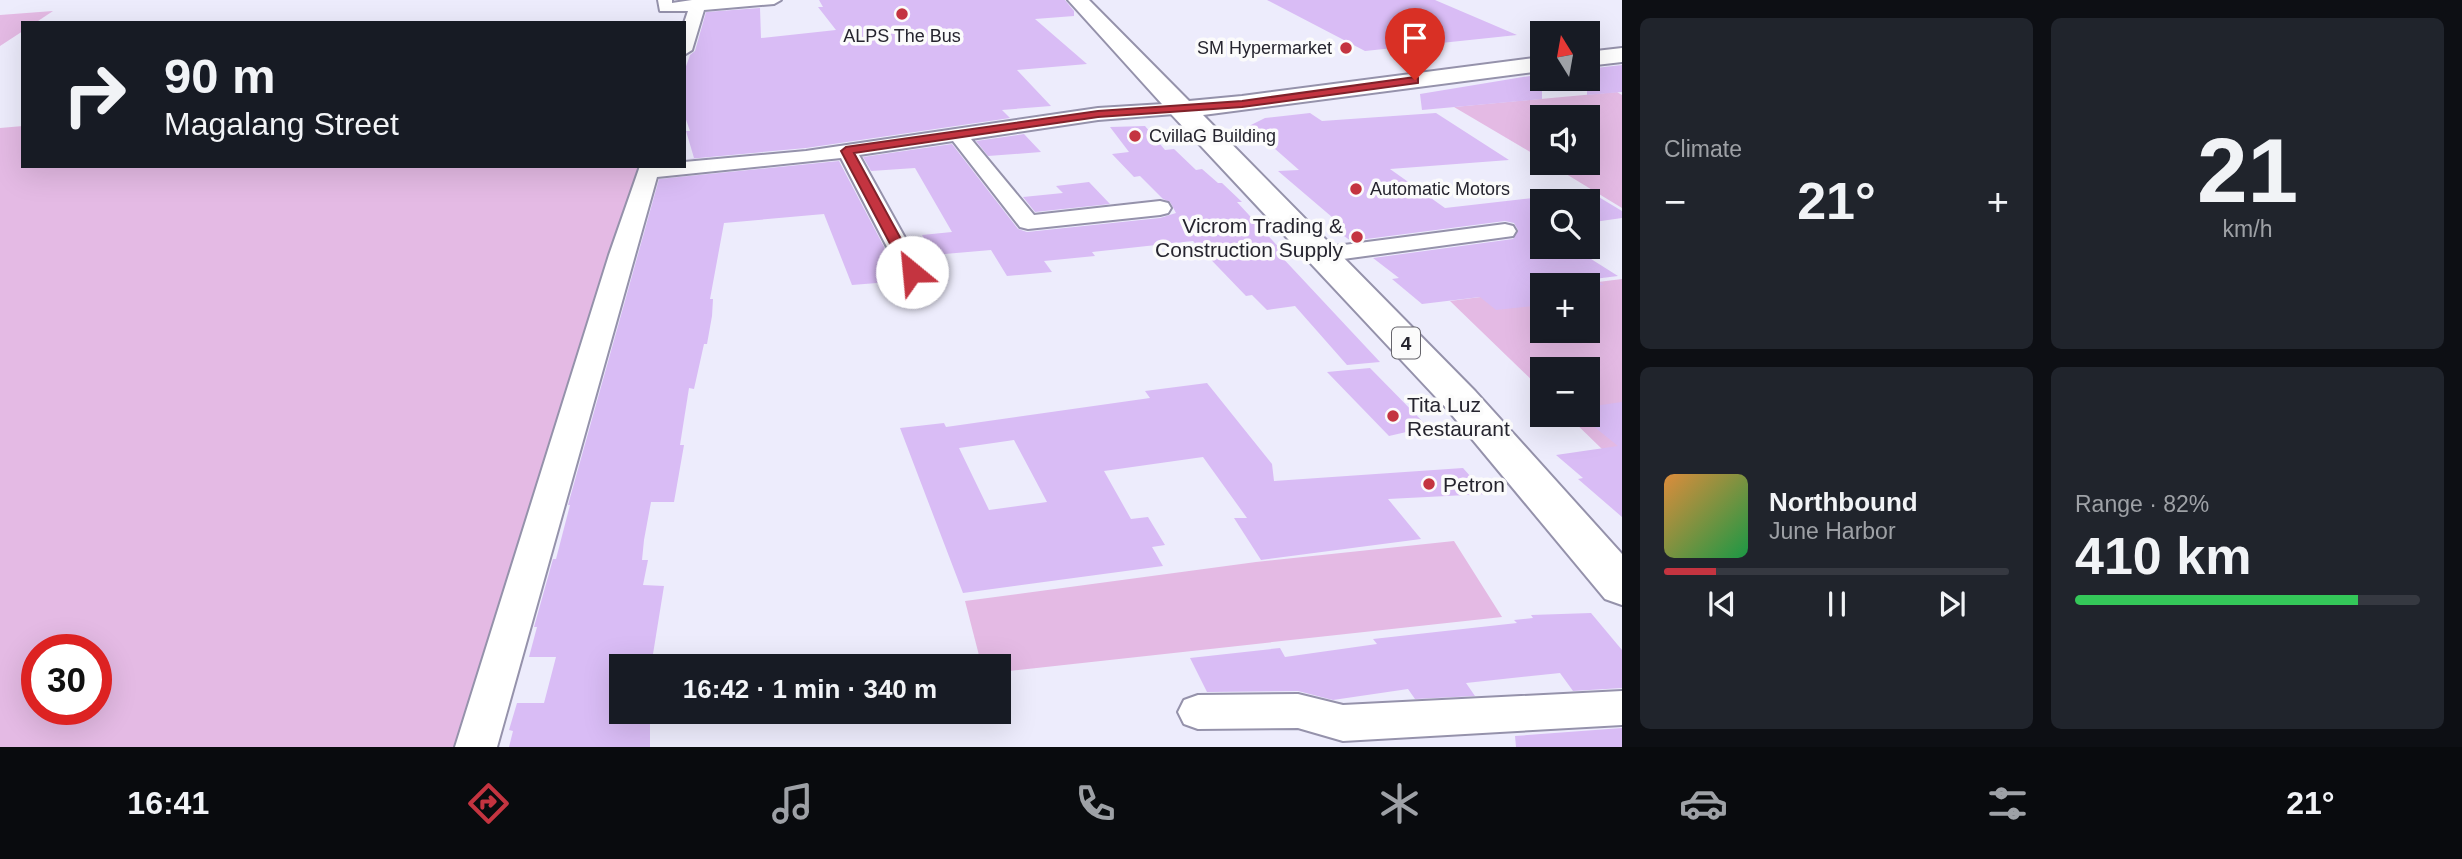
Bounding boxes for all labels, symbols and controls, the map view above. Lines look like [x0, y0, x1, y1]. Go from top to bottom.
marker: ALPS The Bus [894, 6, 910, 22]
pin [1385, 8, 1445, 80]
icon: arrive [1396, 19, 1434, 57]
north arrow [1530, 21, 1600, 91]
map controls [1530, 21, 1600, 427]
place label: ALPS The Bus [843, 26, 961, 46]
place label: SM Hypermarket [1197, 38, 1332, 58]
marker: SM Hypermarket [1338, 40, 1354, 56]
icon: right [49, 49, 140, 140]
text: 90 m [164, 49, 276, 103]
button: sound [1530, 105, 1600, 175]
text: Magalang Street [164, 106, 399, 142]
text: 21 [2197, 120, 2298, 221]
place label: CvillaG Building [1149, 126, 1276, 146]
marker: CvillaG Building [1127, 128, 1143, 144]
text: Climate [1664, 136, 1742, 162]
text: 21° [1797, 172, 1876, 230]
place label: Automatic Motors [1370, 179, 1510, 199]
marker: Automatic Motors [1348, 181, 1364, 197]
text: − [1664, 181, 1686, 223]
text: + [1987, 181, 2009, 223]
button: search [1530, 189, 1600, 259]
place label: Vicrom Trading & Construction Supply [1155, 214, 1343, 261]
text: km/h [2223, 216, 2272, 242]
marker: Vicrom Trading & Construction Supply [1349, 229, 1365, 245]
position arrow [875, 235, 949, 309]
button: + [1530, 273, 1600, 343]
road number: 4 [1392, 328, 1420, 358]
button: − [1530, 357, 1600, 427]
place label: Tita Luz Restaurant [1407, 393, 1510, 440]
marker: Tita Luz Restaurant [1385, 408, 1401, 424]
place label: Petron [1443, 473, 1505, 496]
marker: Petron [1421, 476, 1437, 492]
text: Northbound [1769, 487, 1918, 517]
text: Range · 82% [2075, 491, 2209, 517]
text: June Harbor [1769, 518, 1896, 544]
text: 410 km [2075, 527, 2251, 585]
icon: previous [1703, 585, 1741, 623]
icon: pause [1818, 585, 1856, 623]
icon: next [1933, 585, 1971, 623]
speed limit sign: 30 [21, 634, 112, 725]
text: 16:42 · 1 min · 340 m [683, 674, 937, 704]
icon: directions [464, 779, 513, 828]
icon: music [768, 779, 817, 828]
icon: phone [1071, 779, 1120, 828]
icon: climate [1375, 779, 1424, 828]
icon: car [1679, 779, 1728, 828]
icon: filters [1983, 779, 2032, 828]
text: 16:41 [127, 785, 209, 821]
text: 21° [2286, 785, 2335, 821]

